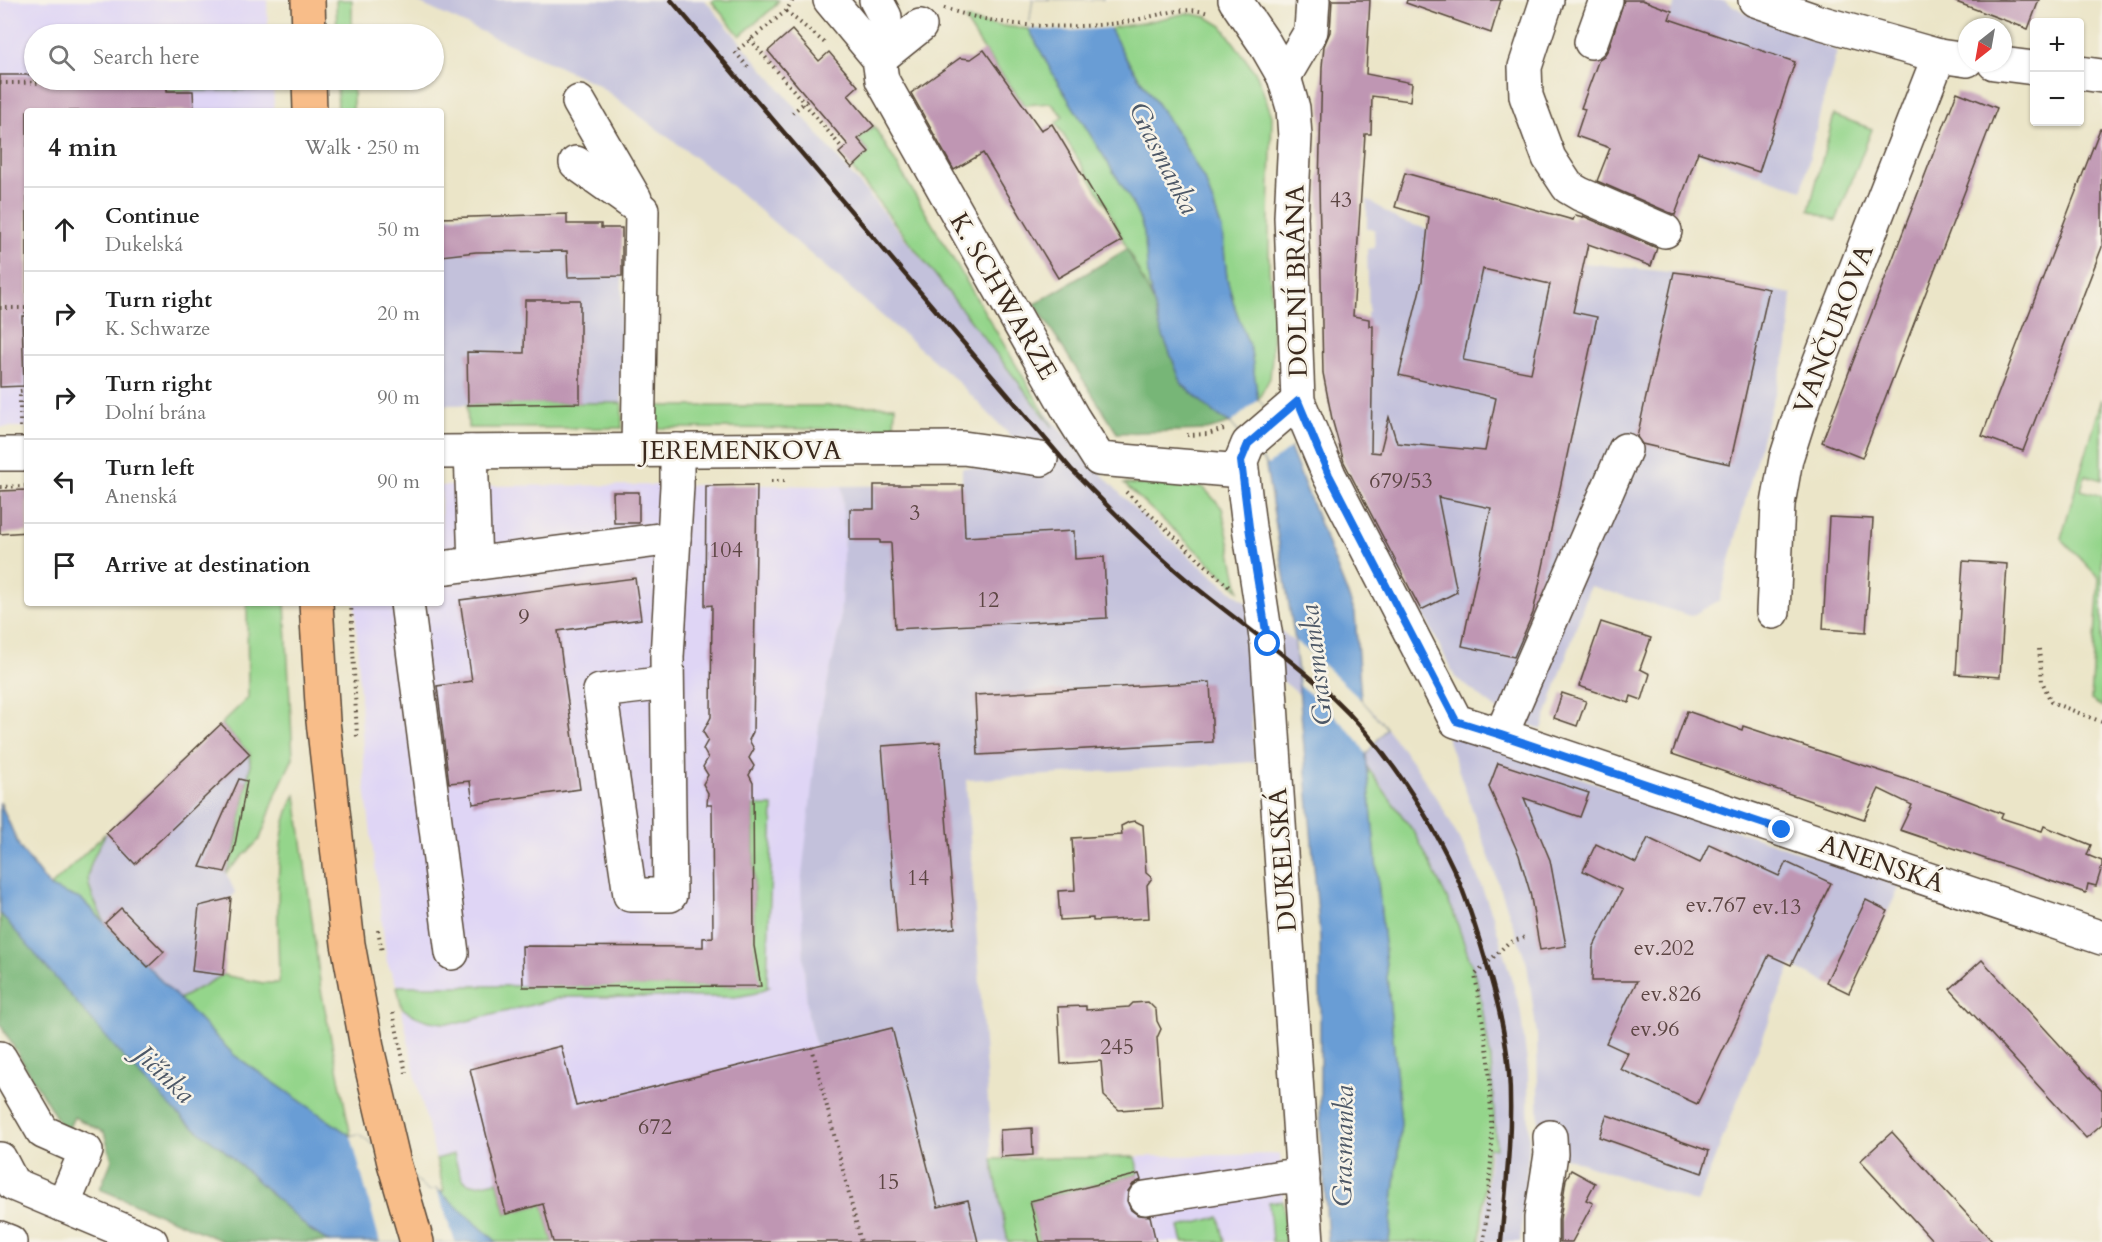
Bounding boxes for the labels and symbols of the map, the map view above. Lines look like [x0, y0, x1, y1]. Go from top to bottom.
north arrow [1958, 18, 2012, 72]
water label: Grasmanka [1119, 96, 1208, 221]
street label: DOLNÍ BRÁNA [1277, 184, 1316, 377]
house number: 43 [1330, 185, 1352, 215]
street label: K. SCHWARZE [942, 206, 1066, 386]
street label: VANČUROVA [1785, 239, 1882, 419]
street label: JEREMENKOVA [636, 433, 842, 468]
house number: 679/53 [1369, 466, 1433, 496]
house number: 3 [909, 498, 921, 528]
house number: 104 [709, 535, 743, 565]
house number: 12 [977, 585, 999, 615]
house number: 9 [518, 602, 530, 632]
water label: Grasmanka [1291, 602, 1342, 728]
route start [1254, 630, 1280, 656]
street label: DUKELSKÁ [1260, 786, 1305, 933]
route end [1768, 816, 1794, 842]
street label: ANENSKÁ [1815, 826, 1949, 901]
house number: 14 [907, 863, 929, 893]
house number: ev.767 [1686, 890, 1746, 920]
house number: ev.13 [1752, 892, 1802, 922]
house number: ev.202 [1634, 933, 1694, 963]
house number: ev.826 [1641, 979, 1701, 1009]
house number: ev.96 [1630, 1014, 1680, 1044]
house number: 245 [1100, 1032, 1134, 1062]
water label: Jičínka [122, 1033, 203, 1112]
water label: Grasmanka [1324, 1085, 1363, 1207]
house number: 672 [638, 1112, 672, 1142]
house number: 15 [877, 1167, 899, 1197]

